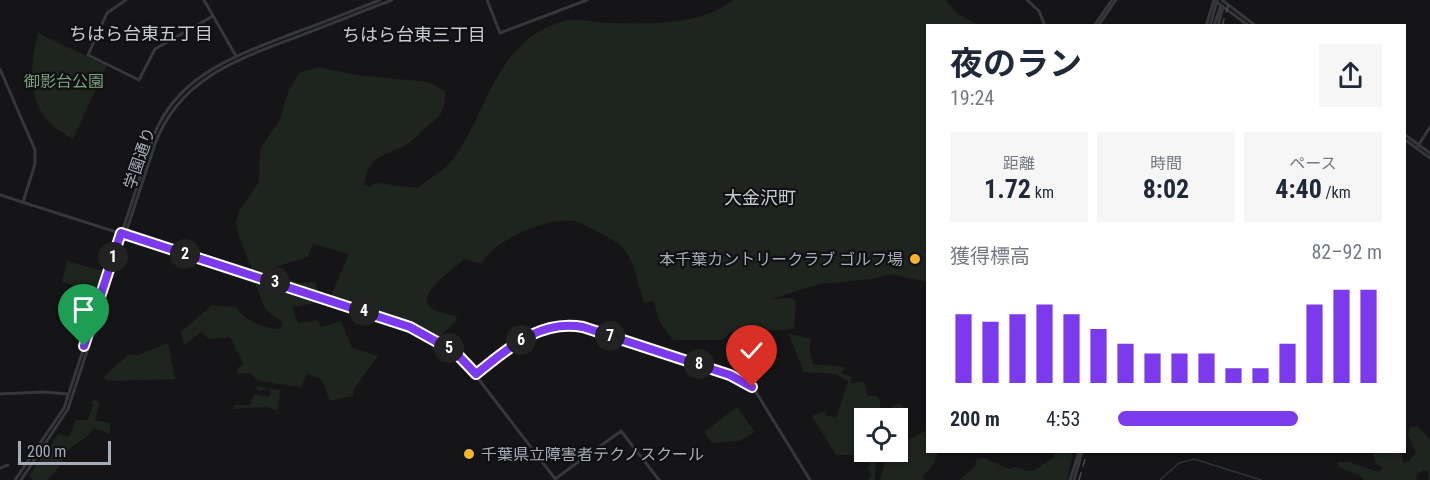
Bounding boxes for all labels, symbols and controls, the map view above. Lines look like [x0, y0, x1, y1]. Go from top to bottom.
district label: ちはら台東五丁目 [69, 23, 213, 44]
district label: ちはら台東三丁目 [342, 24, 486, 45]
text: 夜のラン [950, 44, 1082, 83]
button: share [1319, 44, 1382, 107]
park label: 御影台公園 [24, 72, 104, 91]
text: 19:24 [950, 86, 994, 110]
street label: 学園通り [120, 125, 159, 192]
text: 距離 [1003, 154, 1035, 173]
text: 時間 [1150, 154, 1182, 173]
text: ペース [1289, 154, 1337, 173]
text: 1.72 [984, 174, 1031, 204]
text: 8:02 [1143, 174, 1189, 204]
text: 4:40 [1275, 174, 1322, 204]
text: km [1031, 183, 1054, 202]
text: /km [1322, 183, 1351, 202]
district label: 大金沢町 [724, 187, 796, 208]
pin: 2 [170, 239, 200, 269]
text: 82–92 m [1311, 240, 1382, 264]
pin: 1 [98, 242, 128, 272]
text: 2 [181, 244, 189, 263]
text: 獲得標高 [950, 244, 1030, 268]
text: 1 [109, 247, 117, 266]
place label: 本千葉カントリークラブ ゴルフ場 [659, 250, 903, 269]
marker: 本千葉カントリークラブ ゴルフ場 [908, 252, 922, 266]
pin: 3 [260, 267, 290, 297]
text: 3 [271, 272, 279, 291]
pin [58, 284, 109, 346]
icon: arrive [67, 293, 100, 326]
pin: 4 [349, 296, 379, 326]
text: 4 [360, 301, 368, 320]
pin: 7 [595, 321, 625, 351]
pin: 6 [506, 325, 536, 355]
pin [726, 325, 777, 387]
text: 7 [606, 326, 614, 345]
text: 6 [517, 330, 525, 349]
pin: 5 [434, 333, 464, 363]
icon: check [735, 334, 768, 367]
text: 5 [445, 338, 453, 357]
pin: 8 [684, 349, 714, 379]
text: 8 [695, 354, 703, 373]
text: 200 m [950, 407, 1000, 431]
text: 4:53 [1046, 407, 1080, 431]
map controls [854, 408, 908, 462]
button: locate [854, 408, 908, 462]
scale bar [18, 438, 111, 466]
text: 200 m [27, 442, 66, 461]
place label: 千葉県立障害者テクノスクール [481, 445, 704, 464]
marker: 千葉県立障害者テクノスクール [462, 447, 476, 461]

